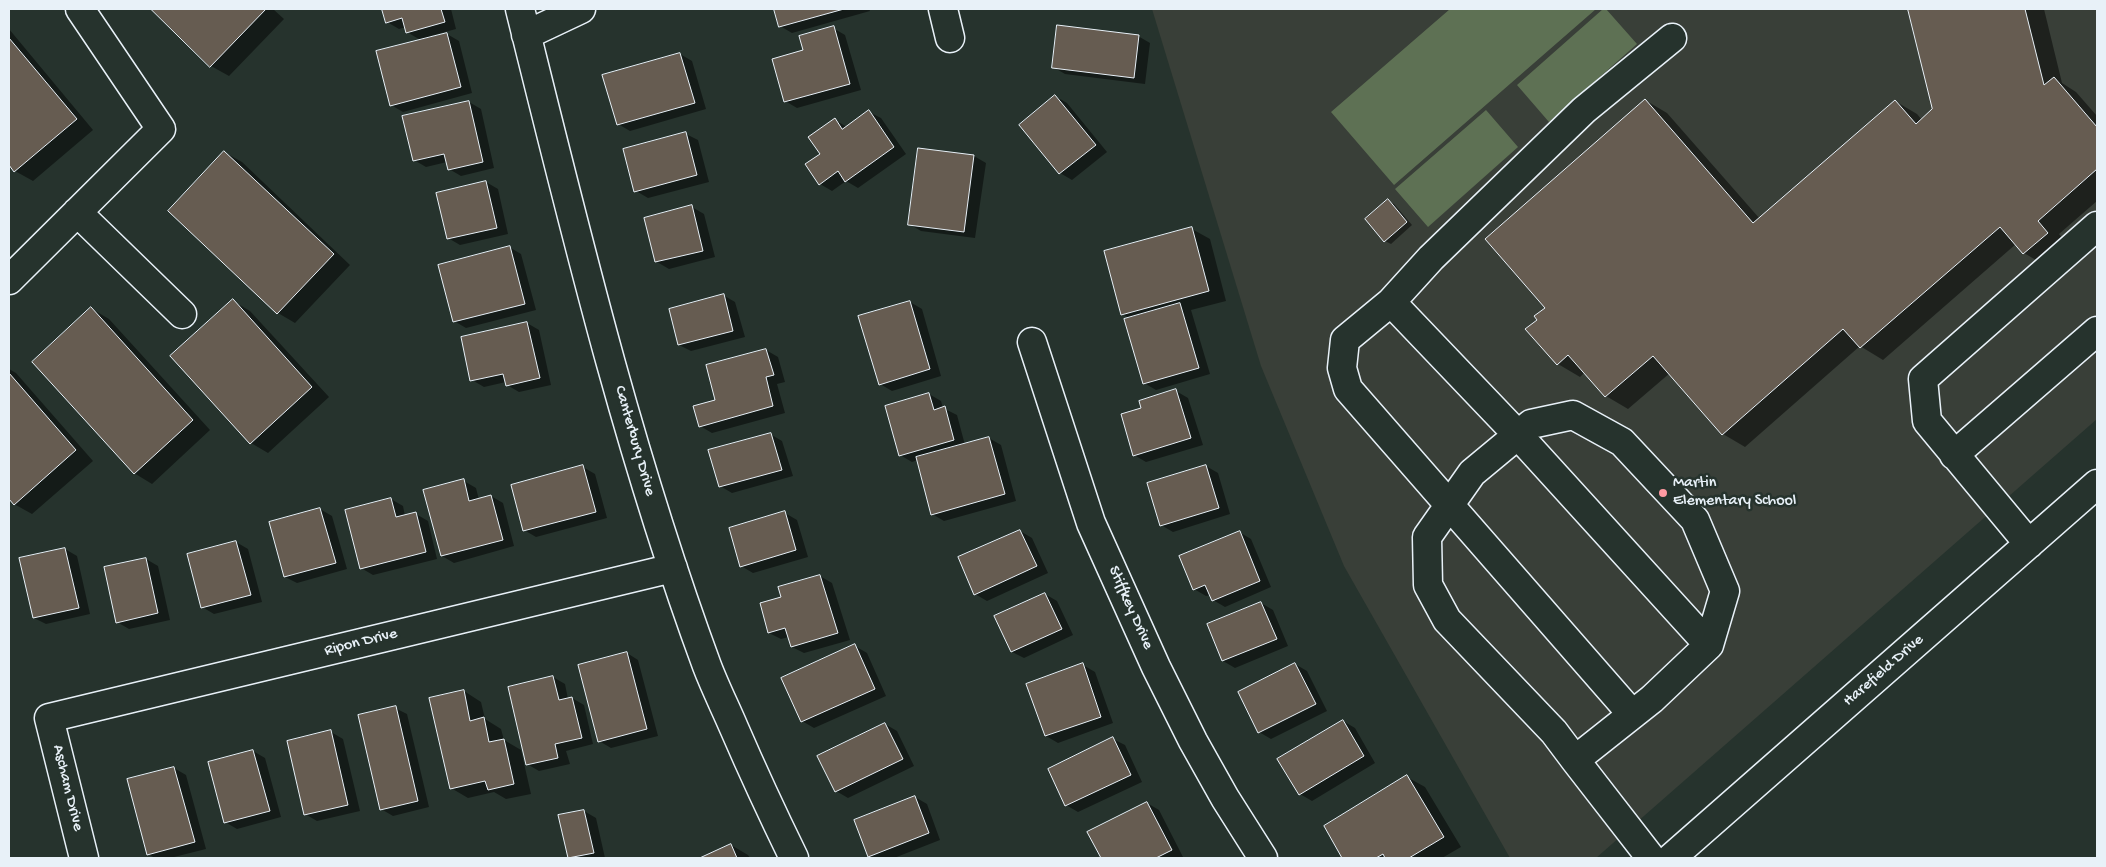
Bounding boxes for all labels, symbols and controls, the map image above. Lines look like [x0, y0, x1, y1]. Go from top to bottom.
street label: Canterbury Drive [609, 384, 659, 498]
place label: Martin Elementary School [1673, 474, 1796, 512]
marker: Martin Elementary School [1657, 487, 1669, 499]
street label: Stiffkey Drive [1103, 563, 1157, 653]
street label: Ripon Drive [323, 625, 399, 661]
street label: Harefield Drive [1840, 631, 1928, 711]
street label: Ascham Drive [47, 743, 87, 833]

